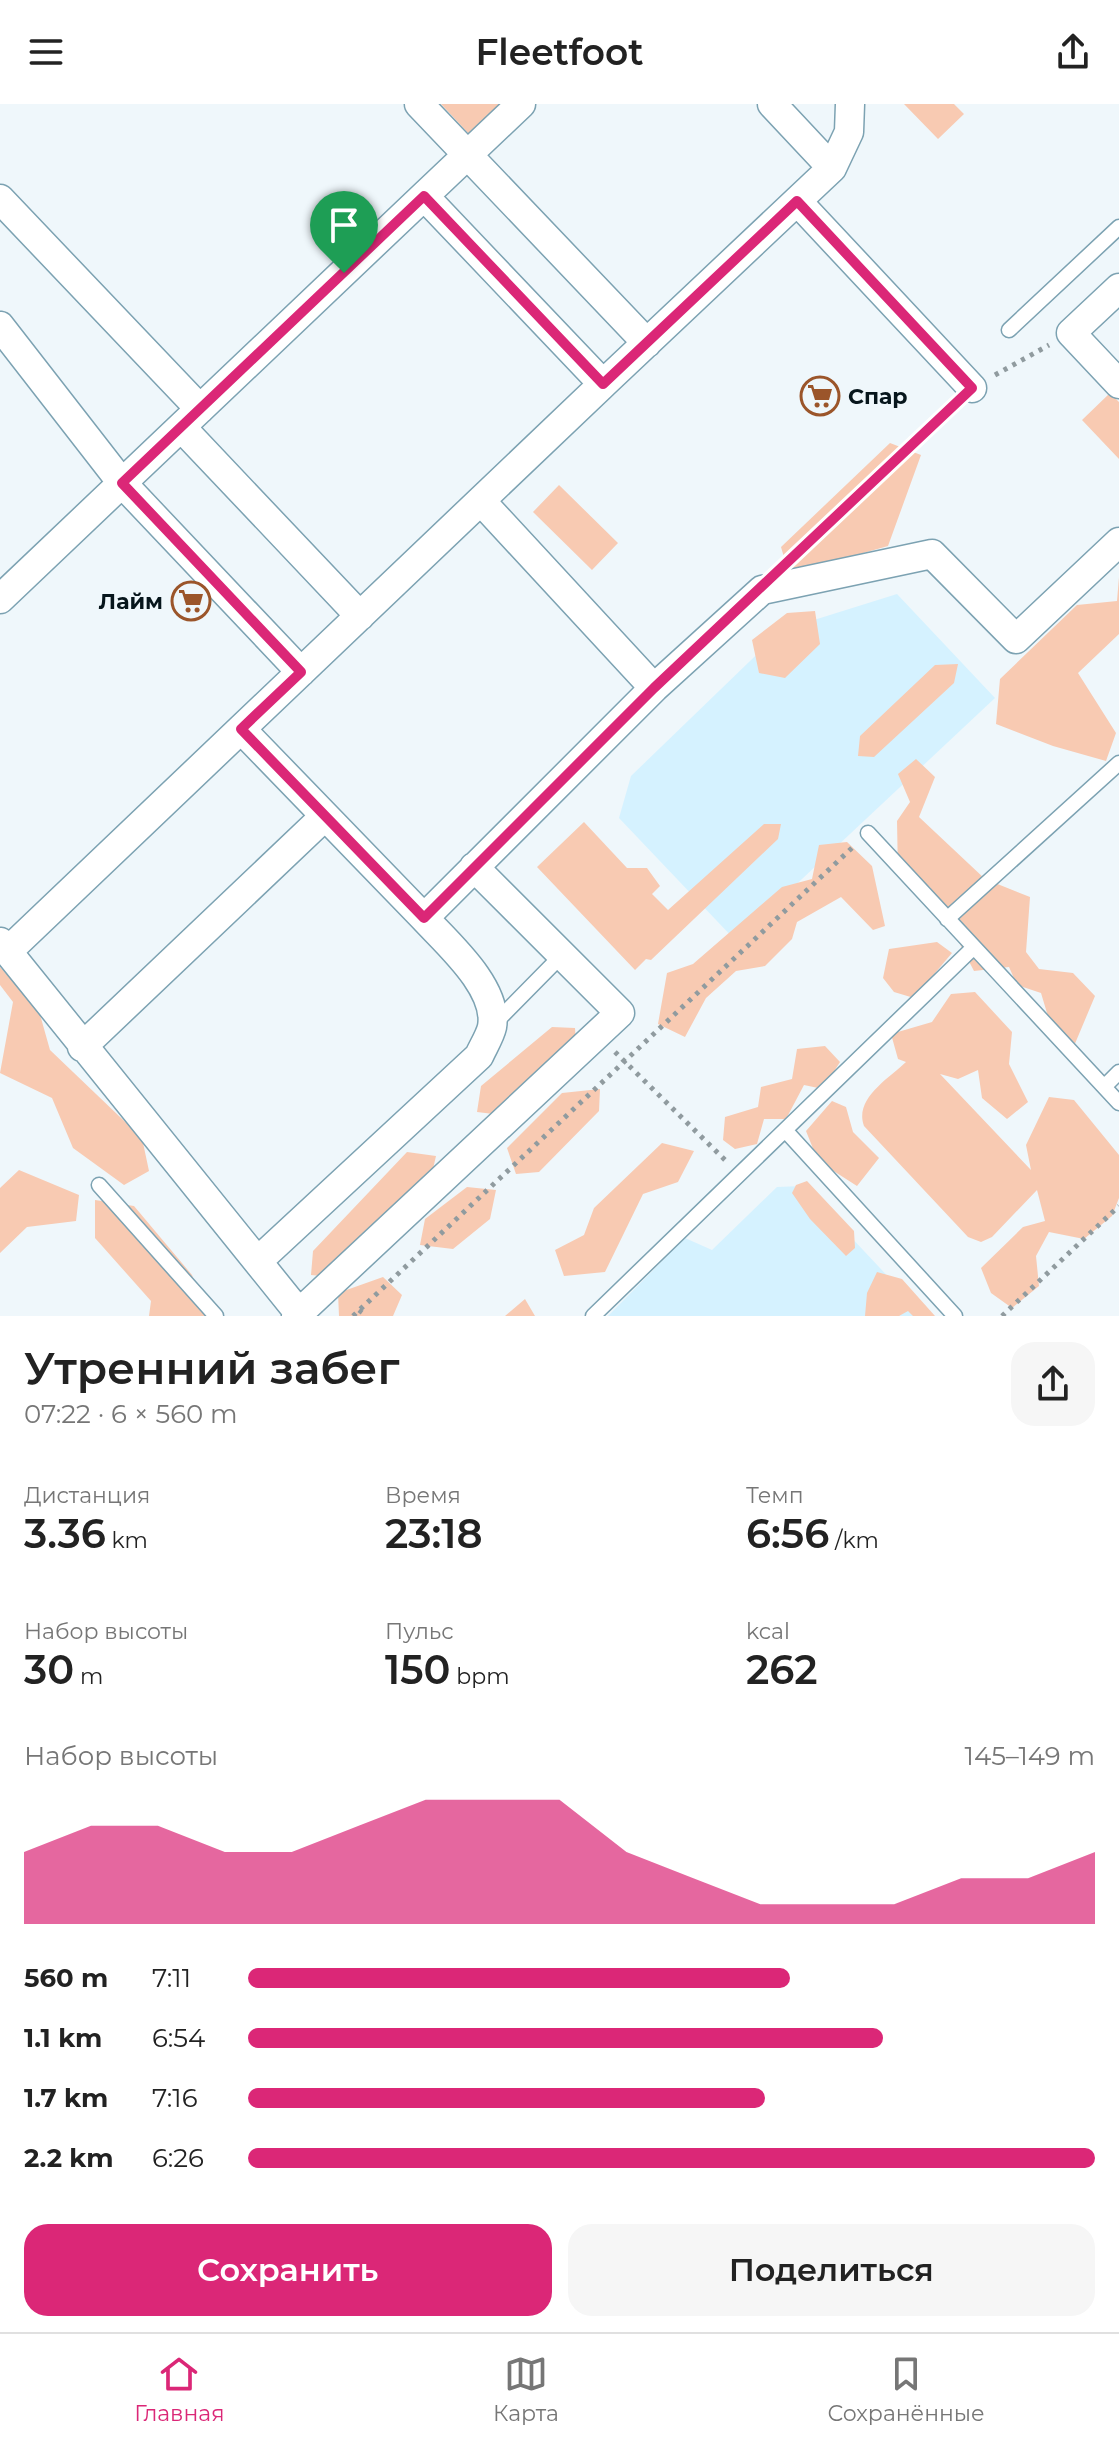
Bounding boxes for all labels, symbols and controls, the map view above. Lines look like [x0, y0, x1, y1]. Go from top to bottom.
icon: menu [24, 30, 68, 74]
text: Fleetfoot [475, 30, 644, 74]
icon: share [1051, 30, 1095, 74]
pin [310, 191, 378, 273]
icon: arrive [322, 203, 366, 247]
supermarket icon: Спар [799, 375, 841, 417]
place label: Спар [848, 383, 908, 410]
supermarket icon: Лайм [170, 580, 212, 622]
place label: Лайм [99, 588, 163, 615]
text: Утренний забег [24, 1341, 400, 1395]
button: share [1011, 1342, 1095, 1426]
text: 07:22 · 6 × 560 m [24, 1398, 238, 1430]
text: Дистанция [24, 1482, 150, 1509]
text: Время [385, 1482, 461, 1509]
text: Темп [746, 1482, 804, 1509]
text: 3.36 [24, 1509, 106, 1558]
text: 23:18 [385, 1509, 483, 1558]
text: 6:56 [746, 1509, 829, 1558]
text: km [106, 1527, 148, 1554]
text: /km [829, 1527, 879, 1554]
text: Набор высоты [24, 1618, 188, 1645]
text: Пульс [385, 1618, 454, 1645]
text: kcal [746, 1618, 790, 1645]
text: 30 [24, 1645, 74, 1694]
text: 150 [385, 1645, 451, 1694]
text: 262 [746, 1645, 818, 1694]
text: m [74, 1663, 103, 1690]
text: bpm [451, 1663, 509, 1690]
text: Набор высоты [24, 1740, 218, 1772]
text: 145–149 m [965, 1740, 1095, 1772]
text: 560 m [24, 1962, 108, 1994]
text: 7:11 [152, 1962, 191, 1994]
text: 1.1 km [24, 2022, 102, 2054]
text: 6:54 [152, 2022, 205, 2054]
text: 1.7 km [24, 2082, 108, 2114]
text: 7:16 [152, 2082, 198, 2114]
text: 2.2 km [24, 2142, 114, 2174]
text: 6:26 [152, 2142, 204, 2174]
button: Сохранить [24, 2224, 552, 2316]
button: Поделиться [568, 2224, 1095, 2316]
tab: Главная [134, 2352, 225, 2427]
tab: Карта [493, 2352, 559, 2427]
tab: Сохранённые [827, 2352, 985, 2427]

